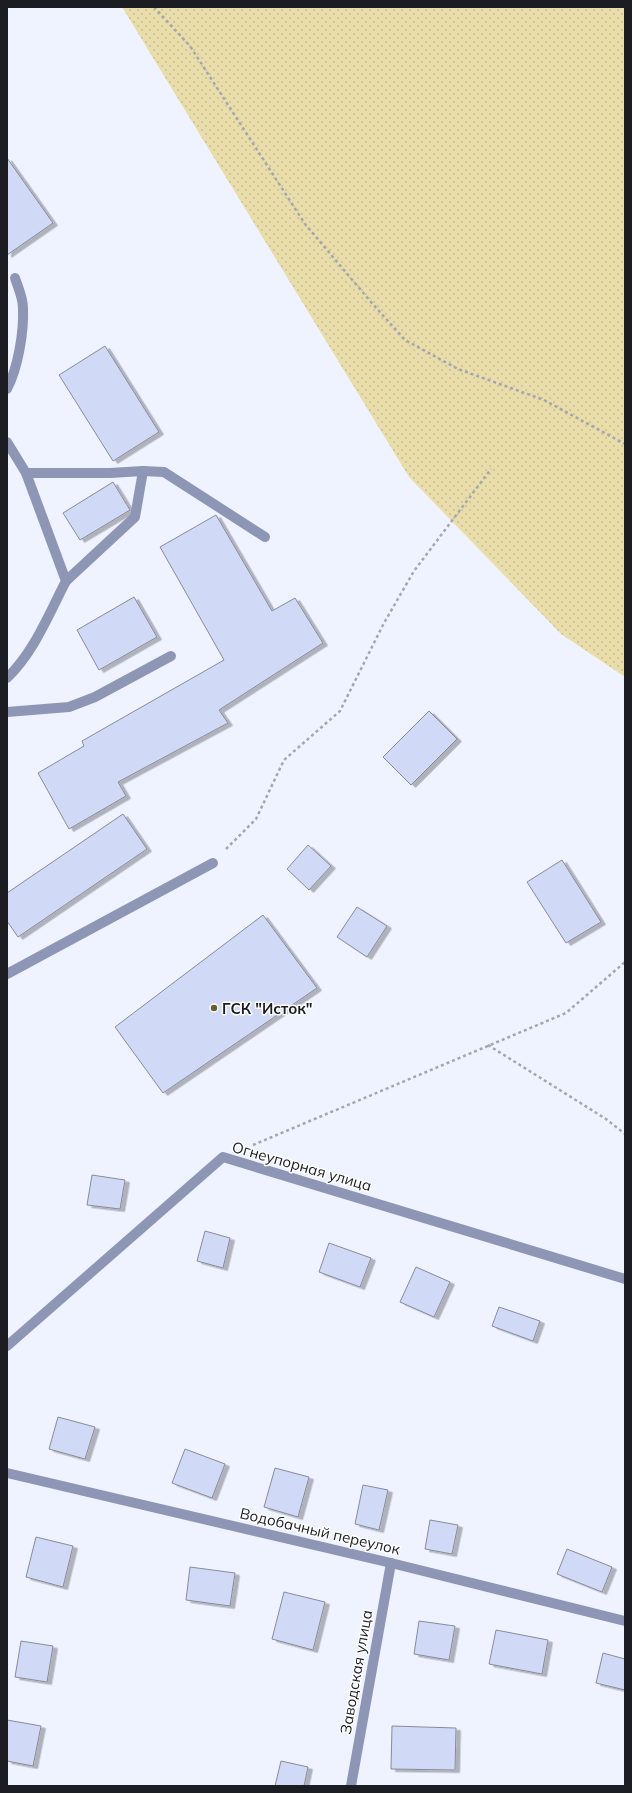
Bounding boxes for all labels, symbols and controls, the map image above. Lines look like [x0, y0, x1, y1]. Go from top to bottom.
place label: ГСК "Исток" [222, 999, 313, 1018]
marker: ГСК "Исток" [209, 1003, 219, 1013]
street label: Огнеупорная улица [230, 1137, 374, 1195]
street label: Водобачный переулок [238, 1503, 403, 1559]
street label: Заводская улица [336, 1608, 376, 1736]

